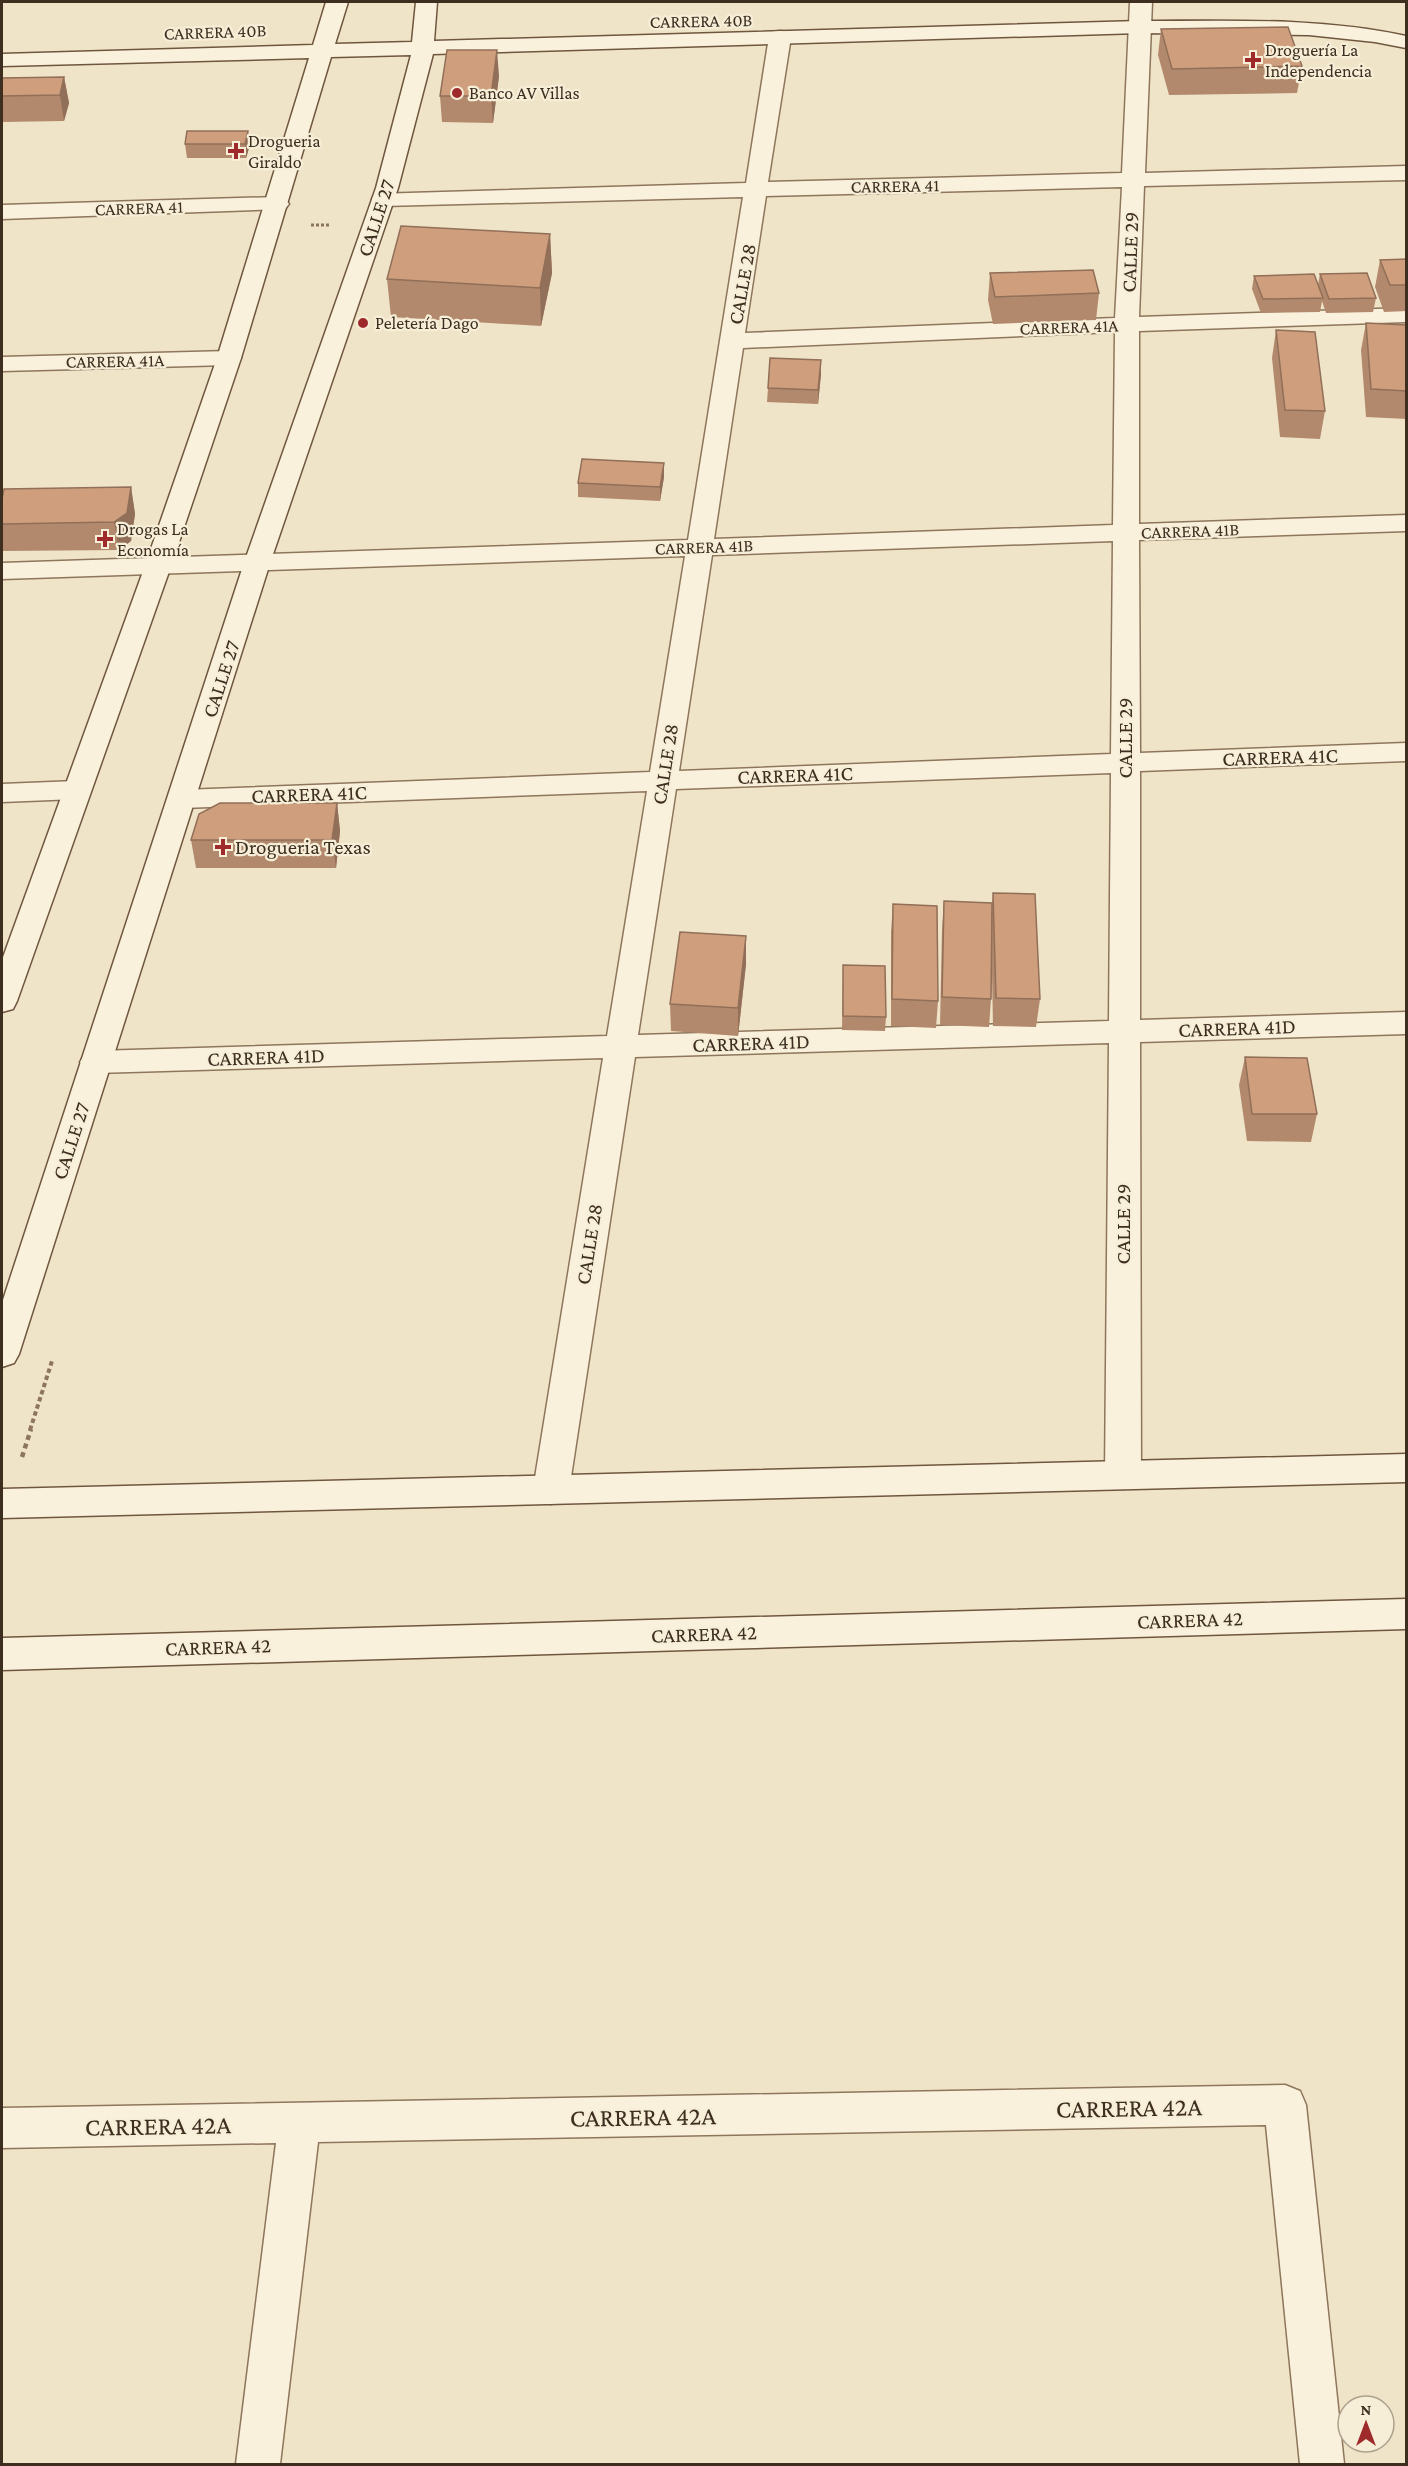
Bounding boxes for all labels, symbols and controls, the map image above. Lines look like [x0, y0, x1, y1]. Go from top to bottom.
street label: CARRERA 40B [650, 10, 753, 32]
street label: CARRERA 40B [163, 20, 267, 44]
place label: Droguería La Independencia [1265, 40, 1372, 81]
marker: Droguería La Independencia [1246, 53, 1260, 67]
place label: Banco AV Villas [469, 83, 580, 103]
marker: Banco AV Villas [450, 86, 464, 100]
place label: Drogueria Giraldo [248, 131, 321, 172]
marker: Drogueria Giraldo [229, 144, 243, 158]
street label: CARRERA 41 [851, 175, 939, 197]
street label: CALLE 27 [352, 176, 400, 260]
street label: CARRERA 41 [94, 196, 184, 220]
street label: CALLE 29 [1117, 211, 1143, 293]
street label: CALLE 28 [723, 242, 761, 326]
place label: Peletería Dago [375, 313, 479, 333]
street label: CARRERA 41A [1019, 315, 1120, 339]
marker: Peletería Dago [356, 316, 370, 330]
street label: CARRERA 41A [65, 350, 165, 372]
place label: Drogas La Economía [117, 519, 189, 560]
street label: CARRERA 41B [1140, 519, 1240, 543]
marker: Drogas La Economía [98, 532, 112, 546]
street label: CARRERA 41B [654, 535, 754, 559]
street label: CALLE 27 [197, 637, 245, 721]
street label: CALLE 29 [1113, 697, 1137, 779]
street label: CALLE 28 [647, 722, 683, 806]
street label: CARRERA 41C [1222, 743, 1338, 771]
street label: CARRERA 41C [737, 761, 853, 789]
street label: CARRERA 41C [251, 780, 367, 808]
place label: Drogueria Texas [235, 835, 371, 859]
marker: Drogueria Texas [216, 840, 230, 854]
street label: CARRERA 41D [1178, 1014, 1296, 1042]
street label: CARRERA 41D [692, 1029, 810, 1057]
street label: CARRERA 41D [207, 1043, 325, 1071]
street label: CALLE 27 [47, 1099, 95, 1183]
street label: CALLE 29 [1111, 1183, 1135, 1265]
street label: CALLE 28 [571, 1202, 607, 1286]
street label: CARRERA 42 [1137, 1606, 1243, 1634]
street label: CARRERA 42 [651, 1620, 757, 1648]
street label: CARRERA 42 [165, 1633, 271, 1661]
street label: CARRERA 42A [1056, 2092, 1203, 2124]
street label: CARRERA 42A [570, 2101, 717, 2133]
street label: CARRERA 42A [85, 2110, 232, 2142]
north arrow [1336, 2394, 1396, 2454]
text: N [1361, 2401, 1372, 2418]

